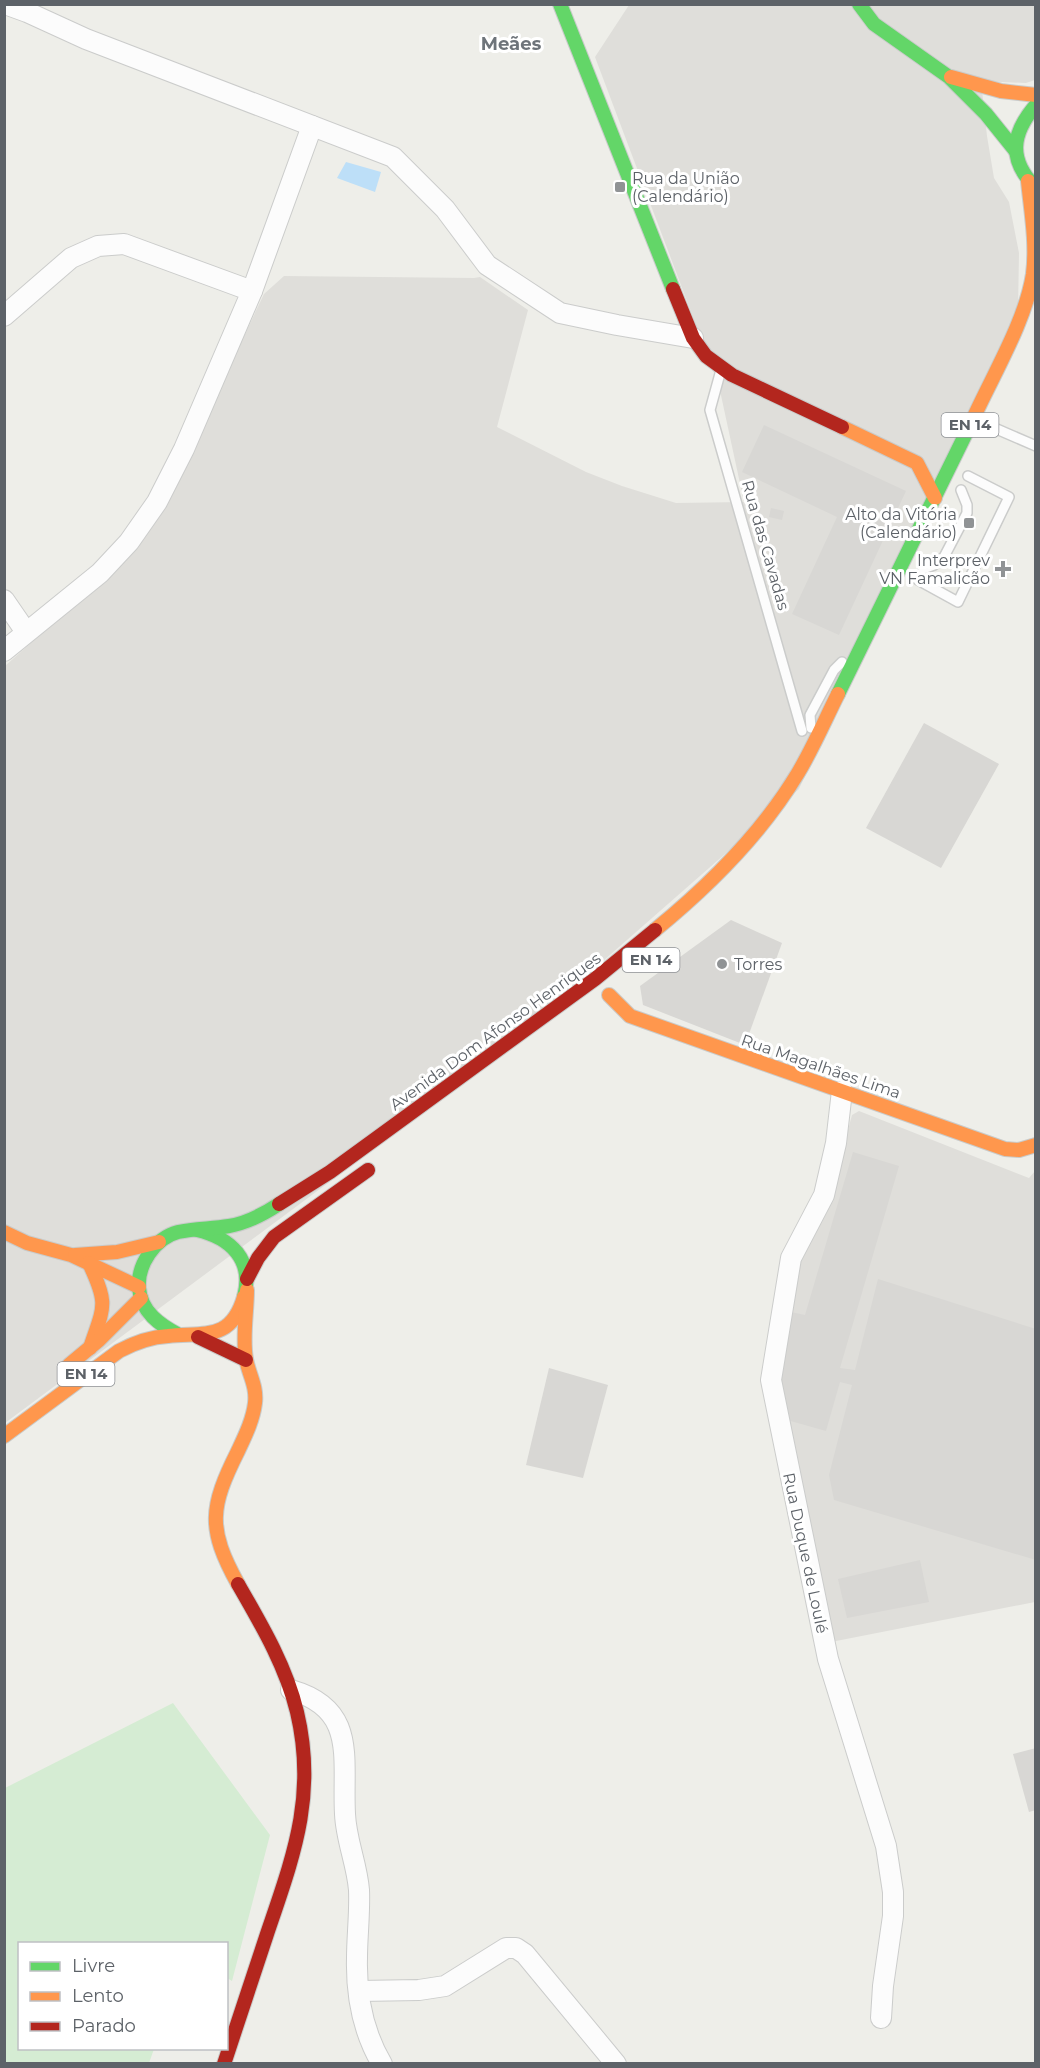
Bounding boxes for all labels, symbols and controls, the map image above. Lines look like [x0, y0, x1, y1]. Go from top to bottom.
district label: Meães [481, 33, 542, 55]
place label: Rua da União (Calendário) [632, 169, 740, 206]
marker: Rua da União (Calendário) [613, 180, 627, 194]
road number: EN 14 [942, 413, 998, 437]
street label: Rua das Cavadas [738, 478, 793, 613]
place label: Alto da Vitória (Calendário) [845, 505, 957, 542]
marker: Alto da Vitória (Calendário) [962, 516, 976, 530]
place label: Interprev VN Famalicão [879, 551, 990, 588]
marker: Interprev VN Famalicão [994, 560, 1012, 578]
street label: Avenida Dom Afonso Henriques [386, 948, 605, 1114]
road number: EN 14 [622, 948, 680, 972]
place label: Torres [734, 955, 783, 974]
marker: Torres [715, 957, 729, 971]
street label: Rua Magalhães Lima [739, 1030, 903, 1103]
road number: EN 14 [58, 1362, 115, 1386]
street label: Rua Duque de Loulé [779, 1471, 832, 1635]
legend [18, 1942, 228, 2050]
text: Livre [72, 1955, 115, 1977]
text: Lento [72, 1985, 124, 2007]
text: Parado [72, 2015, 136, 2037]

